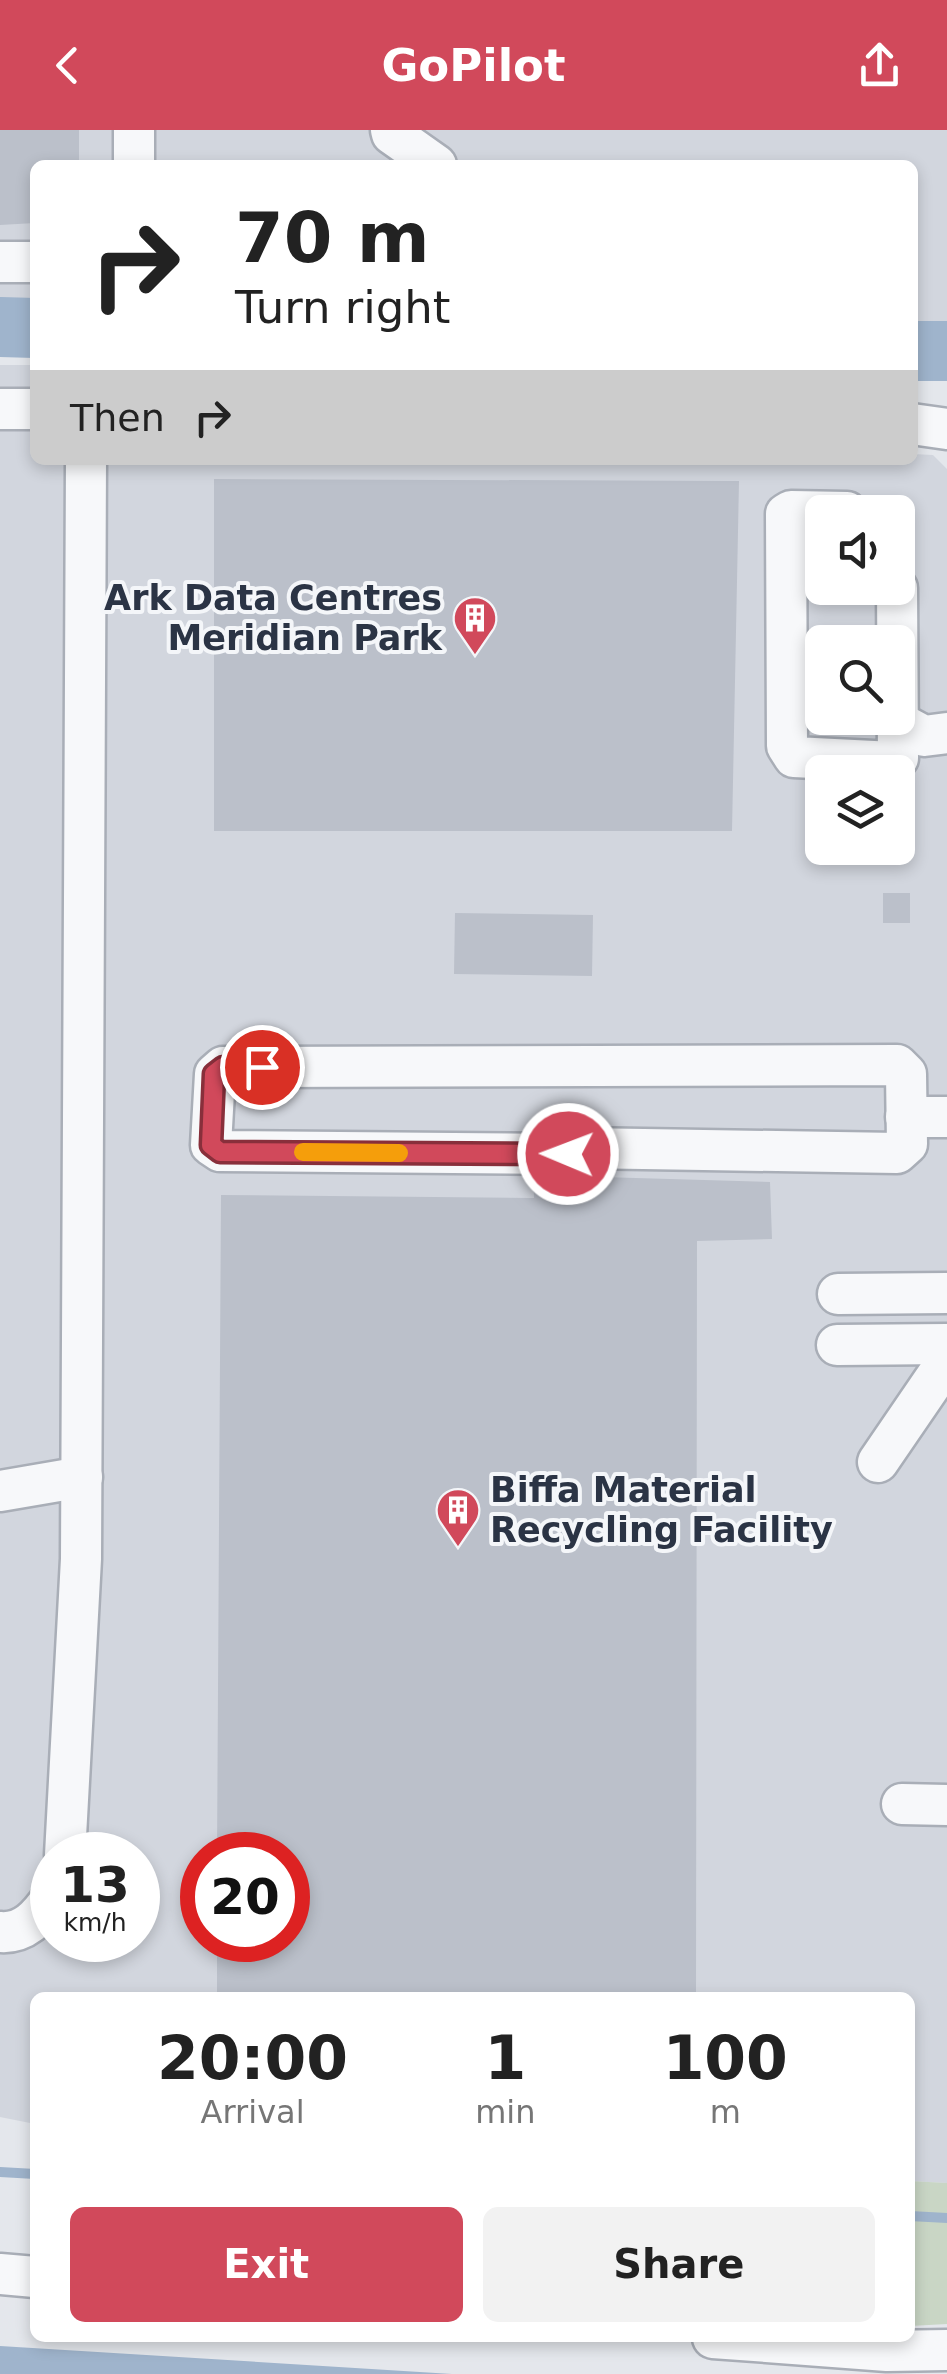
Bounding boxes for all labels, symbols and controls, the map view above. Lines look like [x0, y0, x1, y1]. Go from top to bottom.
icon: back [40, 38, 95, 93]
icon: share [852, 38, 907, 93]
text: GoPilot [381, 39, 566, 92]
text: 70 m [235, 197, 430, 279]
icon: right [70, 200, 200, 330]
text: Turn right [235, 281, 450, 334]
icon: right [185, 390, 240, 445]
text: Then [70, 396, 165, 440]
map controls [805, 495, 915, 865]
button: sound [805, 495, 915, 605]
place label: Ark Data Centres Meridian Park [104, 578, 443, 658]
building icon: Ark Data Centres Meridian Park [452, 595, 498, 656]
button: search [805, 625, 915, 735]
button: layers [805, 755, 915, 865]
pin [220, 1025, 305, 1110]
icon: arrive [235, 1040, 290, 1095]
position arrow [516, 1102, 620, 1206]
place label: Biffa Material Recycling Facility [490, 1470, 833, 1550]
building icon: Biffa Material Recycling Facility [435, 1487, 481, 1548]
speed limit sign: 20 [180, 1832, 310, 1962]
text: 13 [60, 1856, 130, 1914]
text: km/h [63, 1908, 127, 1937]
text: 20:00 [157, 2023, 348, 2093]
text: 1 [484, 2023, 526, 2093]
text: 100 [663, 2023, 788, 2093]
text: Arrival [201, 2093, 305, 2131]
text: min [475, 2093, 536, 2131]
text: m [710, 2093, 741, 2131]
button: Exit [70, 2207, 463, 2322]
button: Share [483, 2207, 875, 2322]

